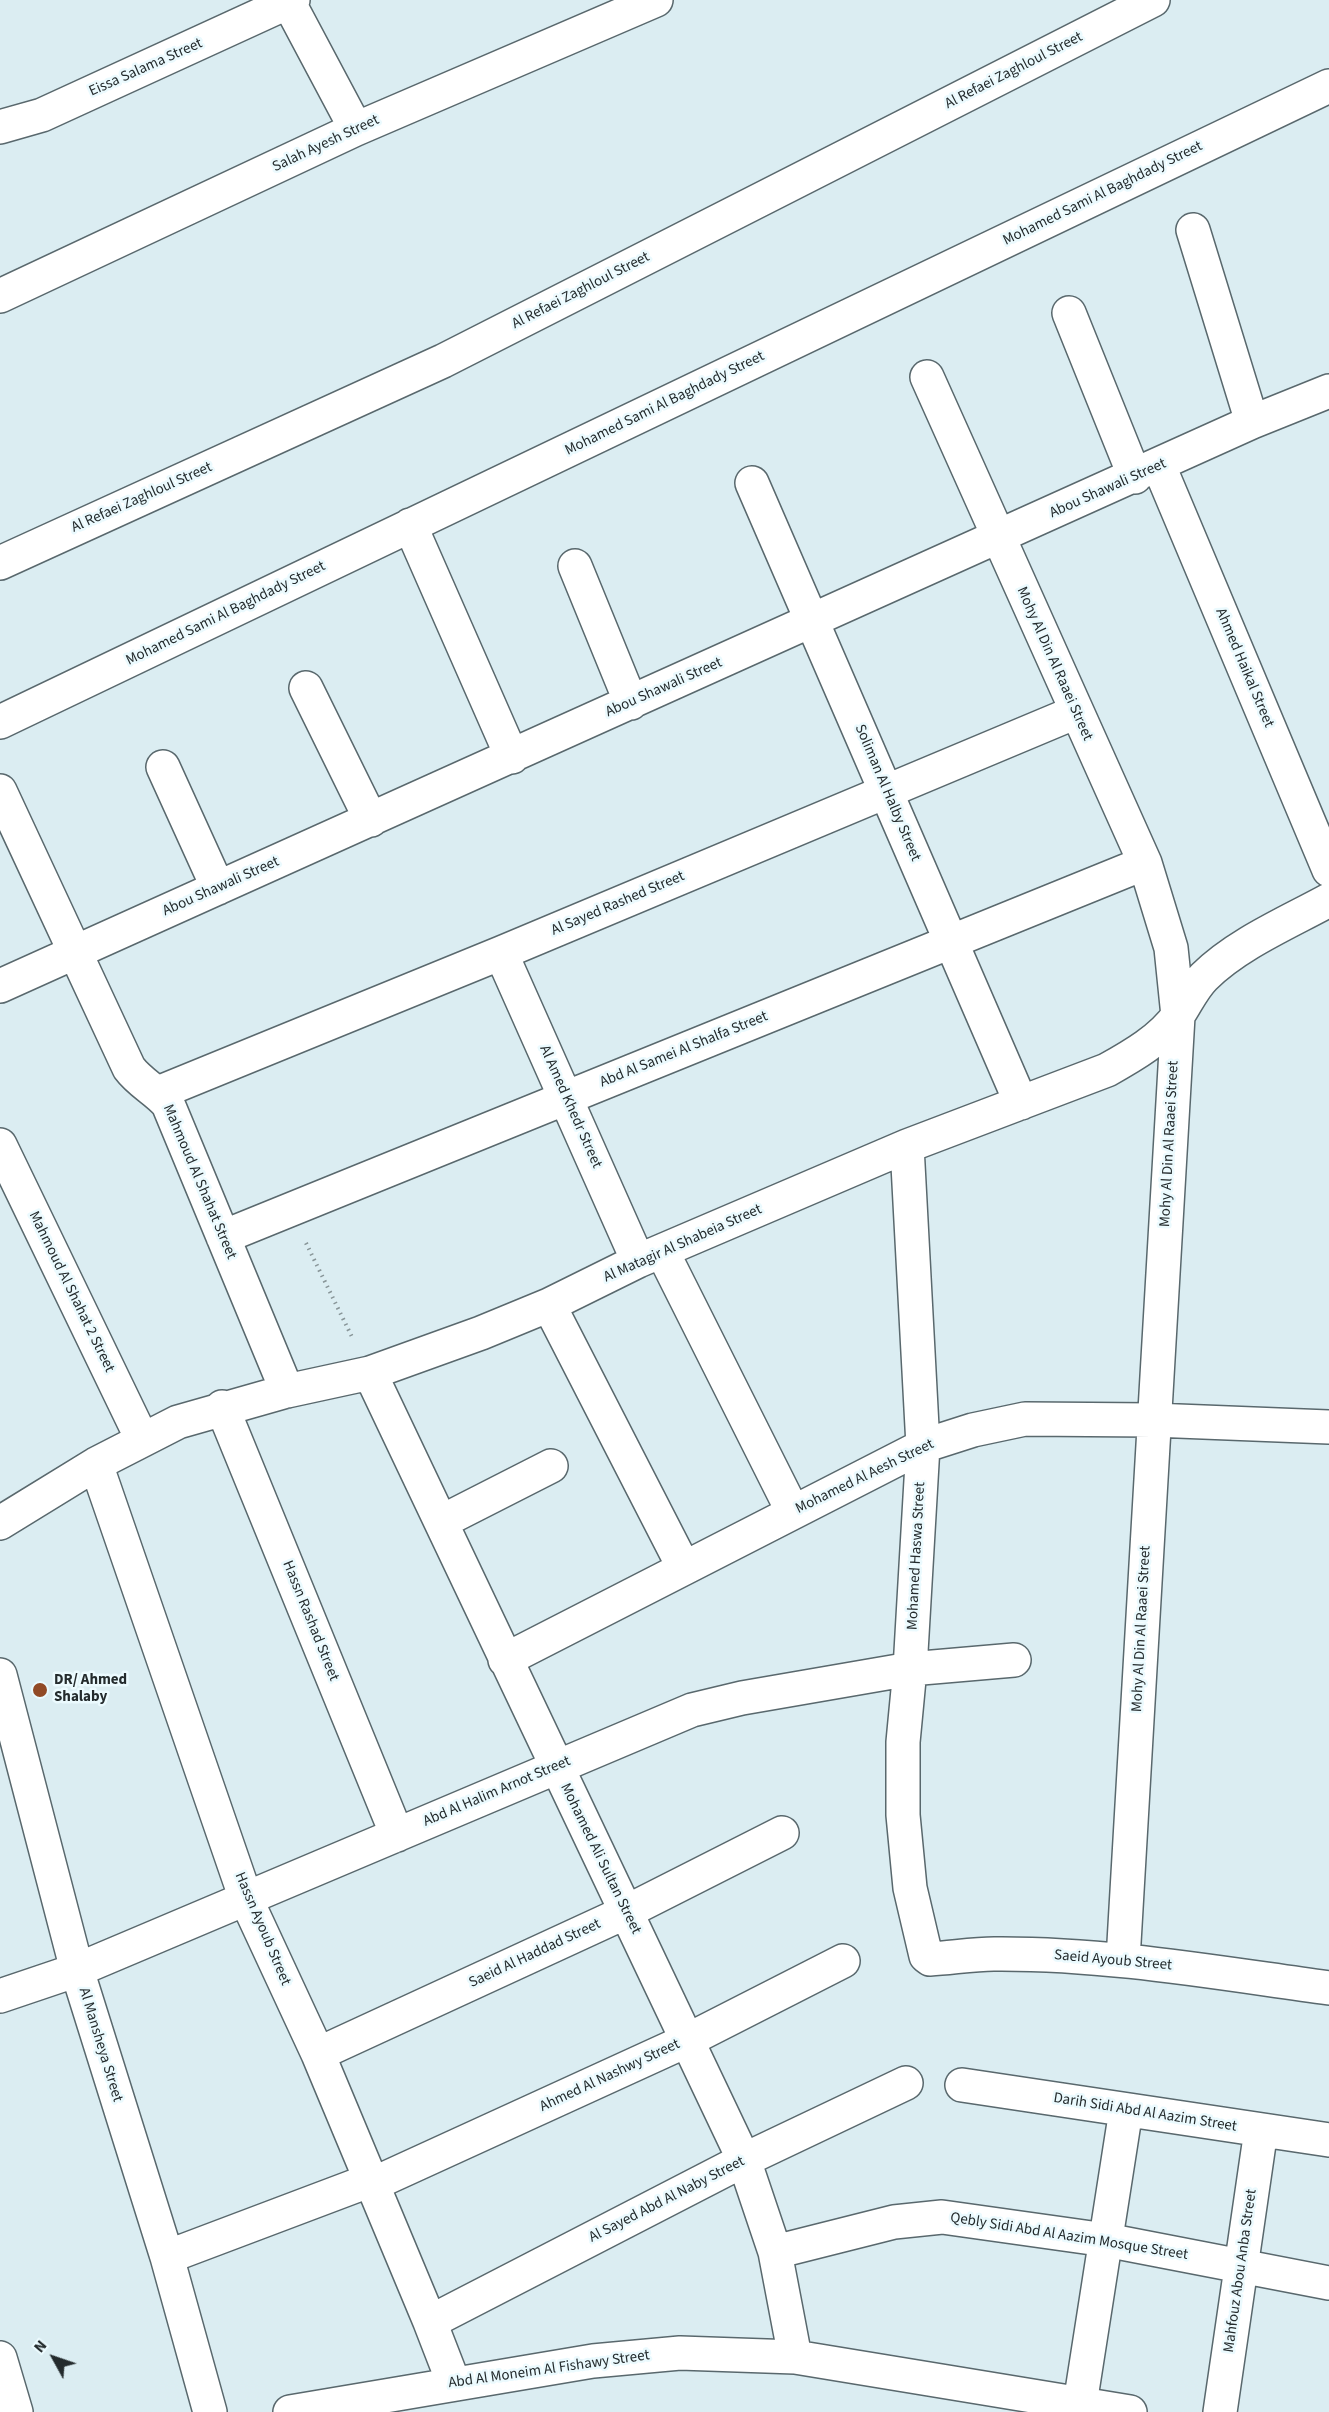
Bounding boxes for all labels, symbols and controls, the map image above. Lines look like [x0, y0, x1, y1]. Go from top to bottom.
street label: Al Refaei Zaghloul Street [942, 28, 1086, 114]
street label: Eissa Salama Street [86, 35, 206, 101]
street label: Salah Ayesh Street [270, 111, 382, 177]
street label: Mohamed Sami Al Baghdady Street [1000, 138, 1206, 250]
street label: Al Refaei Zaghloul Street [509, 248, 653, 334]
street label: Mohamed Sami Al Baghdady Street [562, 348, 768, 460]
street label: Abou Shawali Street [1047, 455, 1169, 523]
street label: Al Refaei Zaghloul Street [69, 459, 215, 537]
street label: Mohamed Sami Al Baghdady Street [123, 558, 329, 670]
street label: Mohy Al Din Al Raaei Street [1012, 584, 1096, 744]
street label: Ahmed Haikal Street [1211, 606, 1277, 730]
street label: Abou Shawali Street [603, 654, 725, 722]
street label: Soliman Al Halby Street [850, 722, 924, 864]
street label: Abou Shawali Street [160, 853, 282, 921]
street label: Al Sayed Rashed Street [549, 868, 687, 940]
street label: Abd Al Samei Al Shalfa Street [597, 1008, 771, 1092]
street label: Al Amed Khedr Street [535, 1043, 605, 1171]
street label: Mohy Al Din Al Raaei Street [1157, 1060, 1183, 1228]
street label: Mahmoud Al Shahat Street [158, 1102, 240, 1262]
street label: Al Matagir Al Shabeia Street [601, 1201, 765, 1287]
street label: Mahmoud Al Shahat 2 Street [24, 1209, 118, 1375]
street label: Mohamed Al Aesh Street [793, 1436, 937, 1518]
street label: Mohamed Haswa Street [904, 1481, 930, 1631]
street label: Mohy Al Din Al Raaei Street [1129, 1545, 1155, 1713]
street label: Hassn Rashad Street [278, 1558, 342, 1684]
place label: DR/ Ahmed Shalaby [54, 1672, 127, 1707]
marker: DR/ Ahmed Shalaby [31, 1681, 49, 1699]
street label: Abd Al Halim Arnot Street [421, 1753, 573, 1831]
street label: Mohamed Ali Sultan Street [556, 1781, 644, 1937]
street label: Hassn Ayoub Street [230, 1870, 294, 1988]
street label: Saeid Al Haddad Street [466, 1916, 604, 1992]
street label: Saeid Ayoub Street [1053, 1947, 1173, 1975]
street label: Al Mansheya Street [74, 1986, 126, 2104]
street label: Ahmed Al Nashwy Street [537, 2036, 683, 2116]
street label: Darih Sidi Abd Al Aazim Street [1052, 2090, 1238, 2136]
street label: Al Sayed Abd Al Naby Street [586, 2153, 748, 2247]
street label: Mahfouz Abou Anba Street [1221, 2188, 1261, 2354]
street label: Qebly Sidi Abd Al Aazim Mosque Street [949, 2209, 1189, 2265]
north arrow [24, 2328, 84, 2388]
text: N [28, 2335, 52, 2358]
street label: Abd Al Moneim Al Fishawy Street [447, 2347, 651, 2393]

